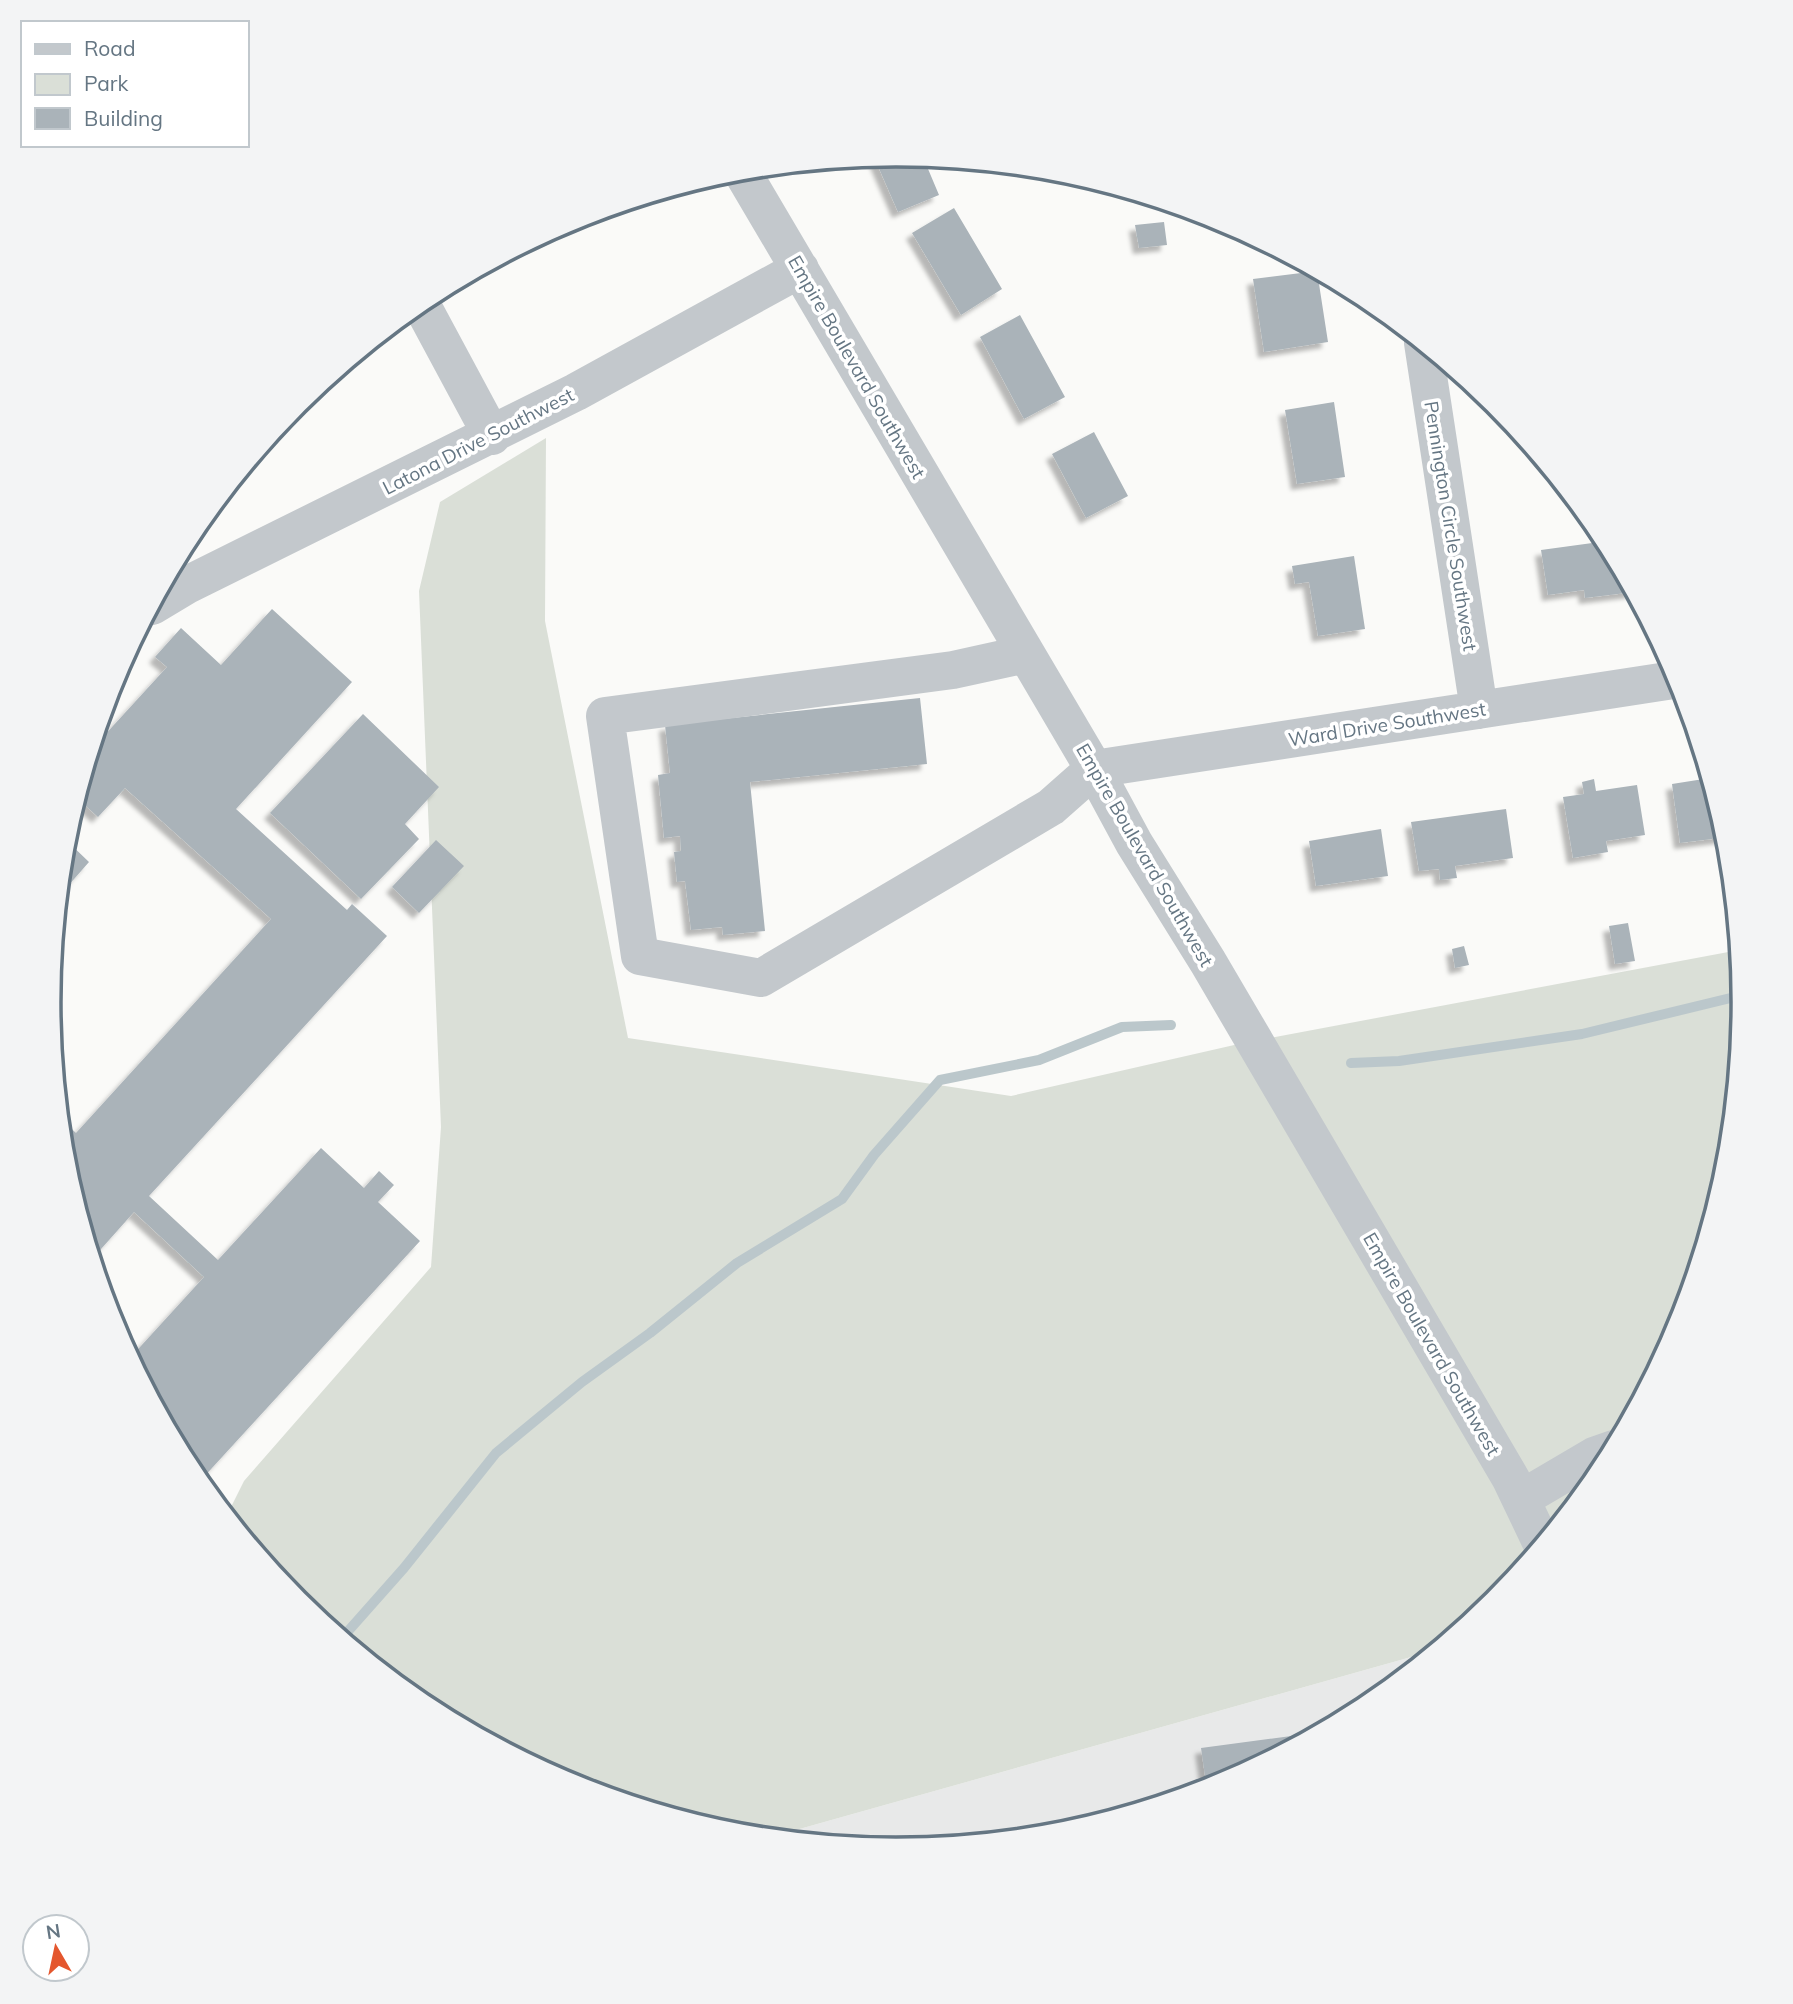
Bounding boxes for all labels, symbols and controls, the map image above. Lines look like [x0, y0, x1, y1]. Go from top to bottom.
legend [21, 21, 248, 147]
text: Road [84, 35, 135, 61]
text: Park [84, 70, 128, 96]
text: Building [84, 105, 163, 131]
street label: Empire Boulevard Southwest [783, 251, 931, 483]
street label: Latona Drive Southwest [378, 382, 578, 500]
street label: Pennington Circle Southwest [1419, 399, 1483, 653]
street label: Ward Drive Southwest [1287, 696, 1488, 751]
street label: Empire Boulevard Southwest [1071, 739, 1219, 971]
street label: Empire Boulevard Southwest [1358, 1228, 1506, 1460]
north arrow [21, 1913, 91, 1983]
text: N [44, 1918, 62, 1944]

